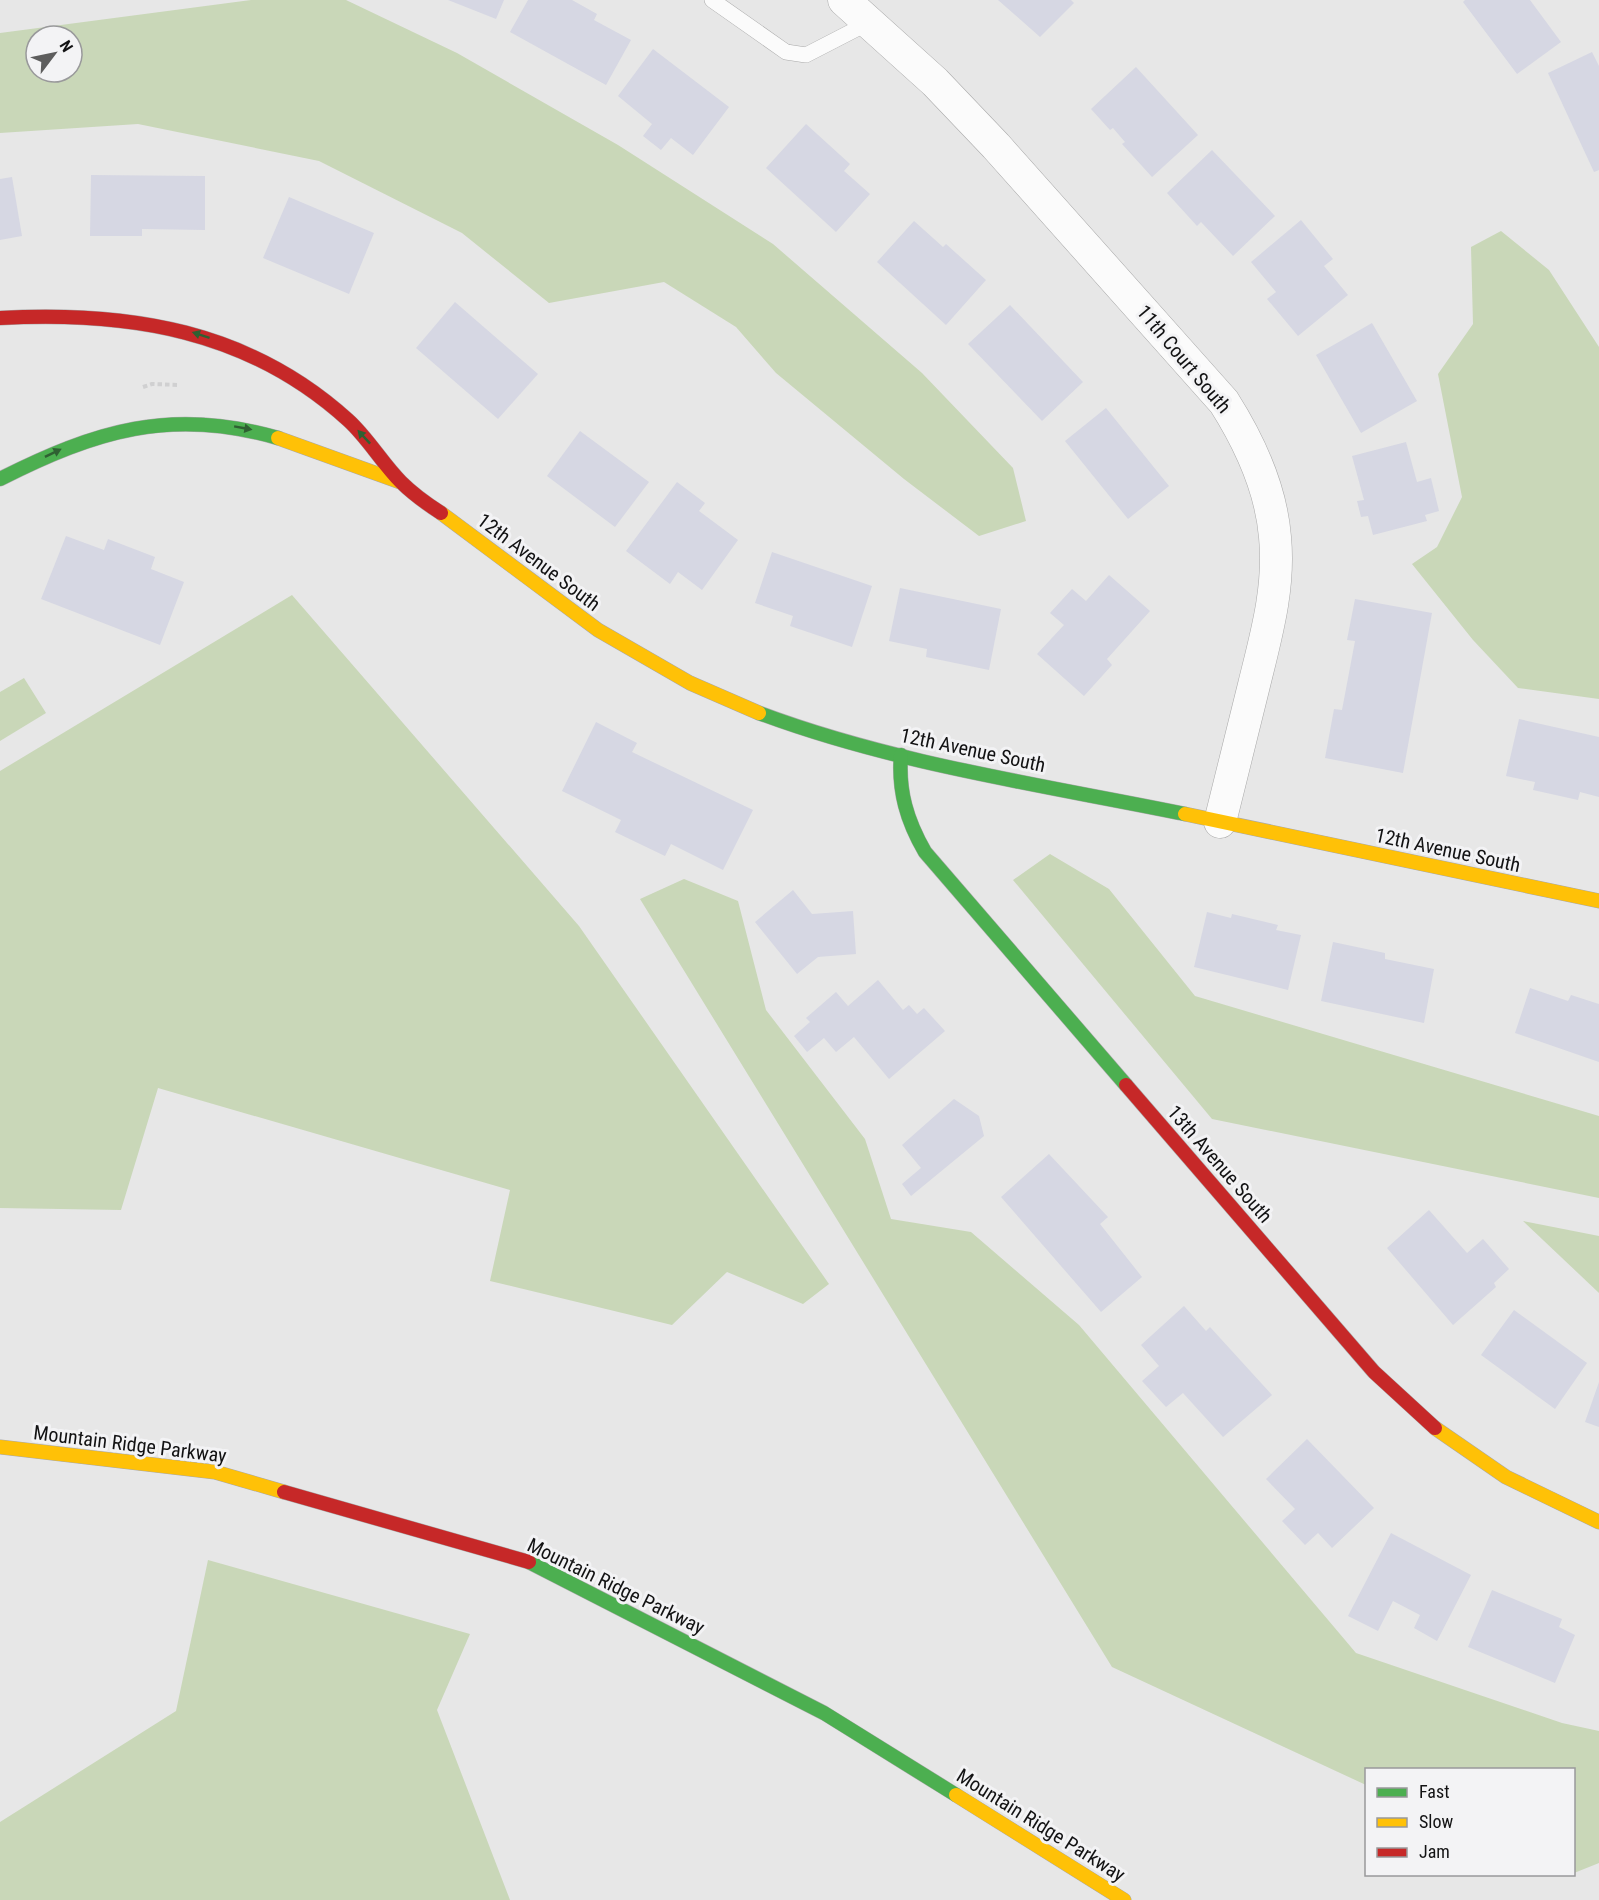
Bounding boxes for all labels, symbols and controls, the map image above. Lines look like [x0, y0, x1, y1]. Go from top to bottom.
north arrow [24, 24, 84, 84]
text: N [56, 37, 77, 56]
street label: 11th Court South [1132, 300, 1236, 418]
one-way arrow [192, 330, 210, 339]
one-way arrow [234, 424, 253, 433]
one-way arrow [358, 431, 372, 445]
one-way arrow [44, 448, 61, 458]
street label: 12th Avenue South [473, 508, 605, 616]
street label: 12th Avenue South [898, 723, 1048, 777]
street label: 12th Avenue South [1373, 823, 1523, 877]
street label: 13th Avenue South [1162, 1100, 1278, 1228]
street label: Mountain Ridge Parkway [32, 1420, 228, 1468]
street label: Mountain Ridge Parkway [523, 1533, 709, 1639]
street label: Mountain Ridge Parkway [952, 1763, 1130, 1887]
legend [1365, 1768, 1575, 1876]
text: Fast [1419, 1781, 1450, 1802]
text: Slow [1419, 1811, 1454, 1832]
text: Jam [1419, 1841, 1450, 1862]

